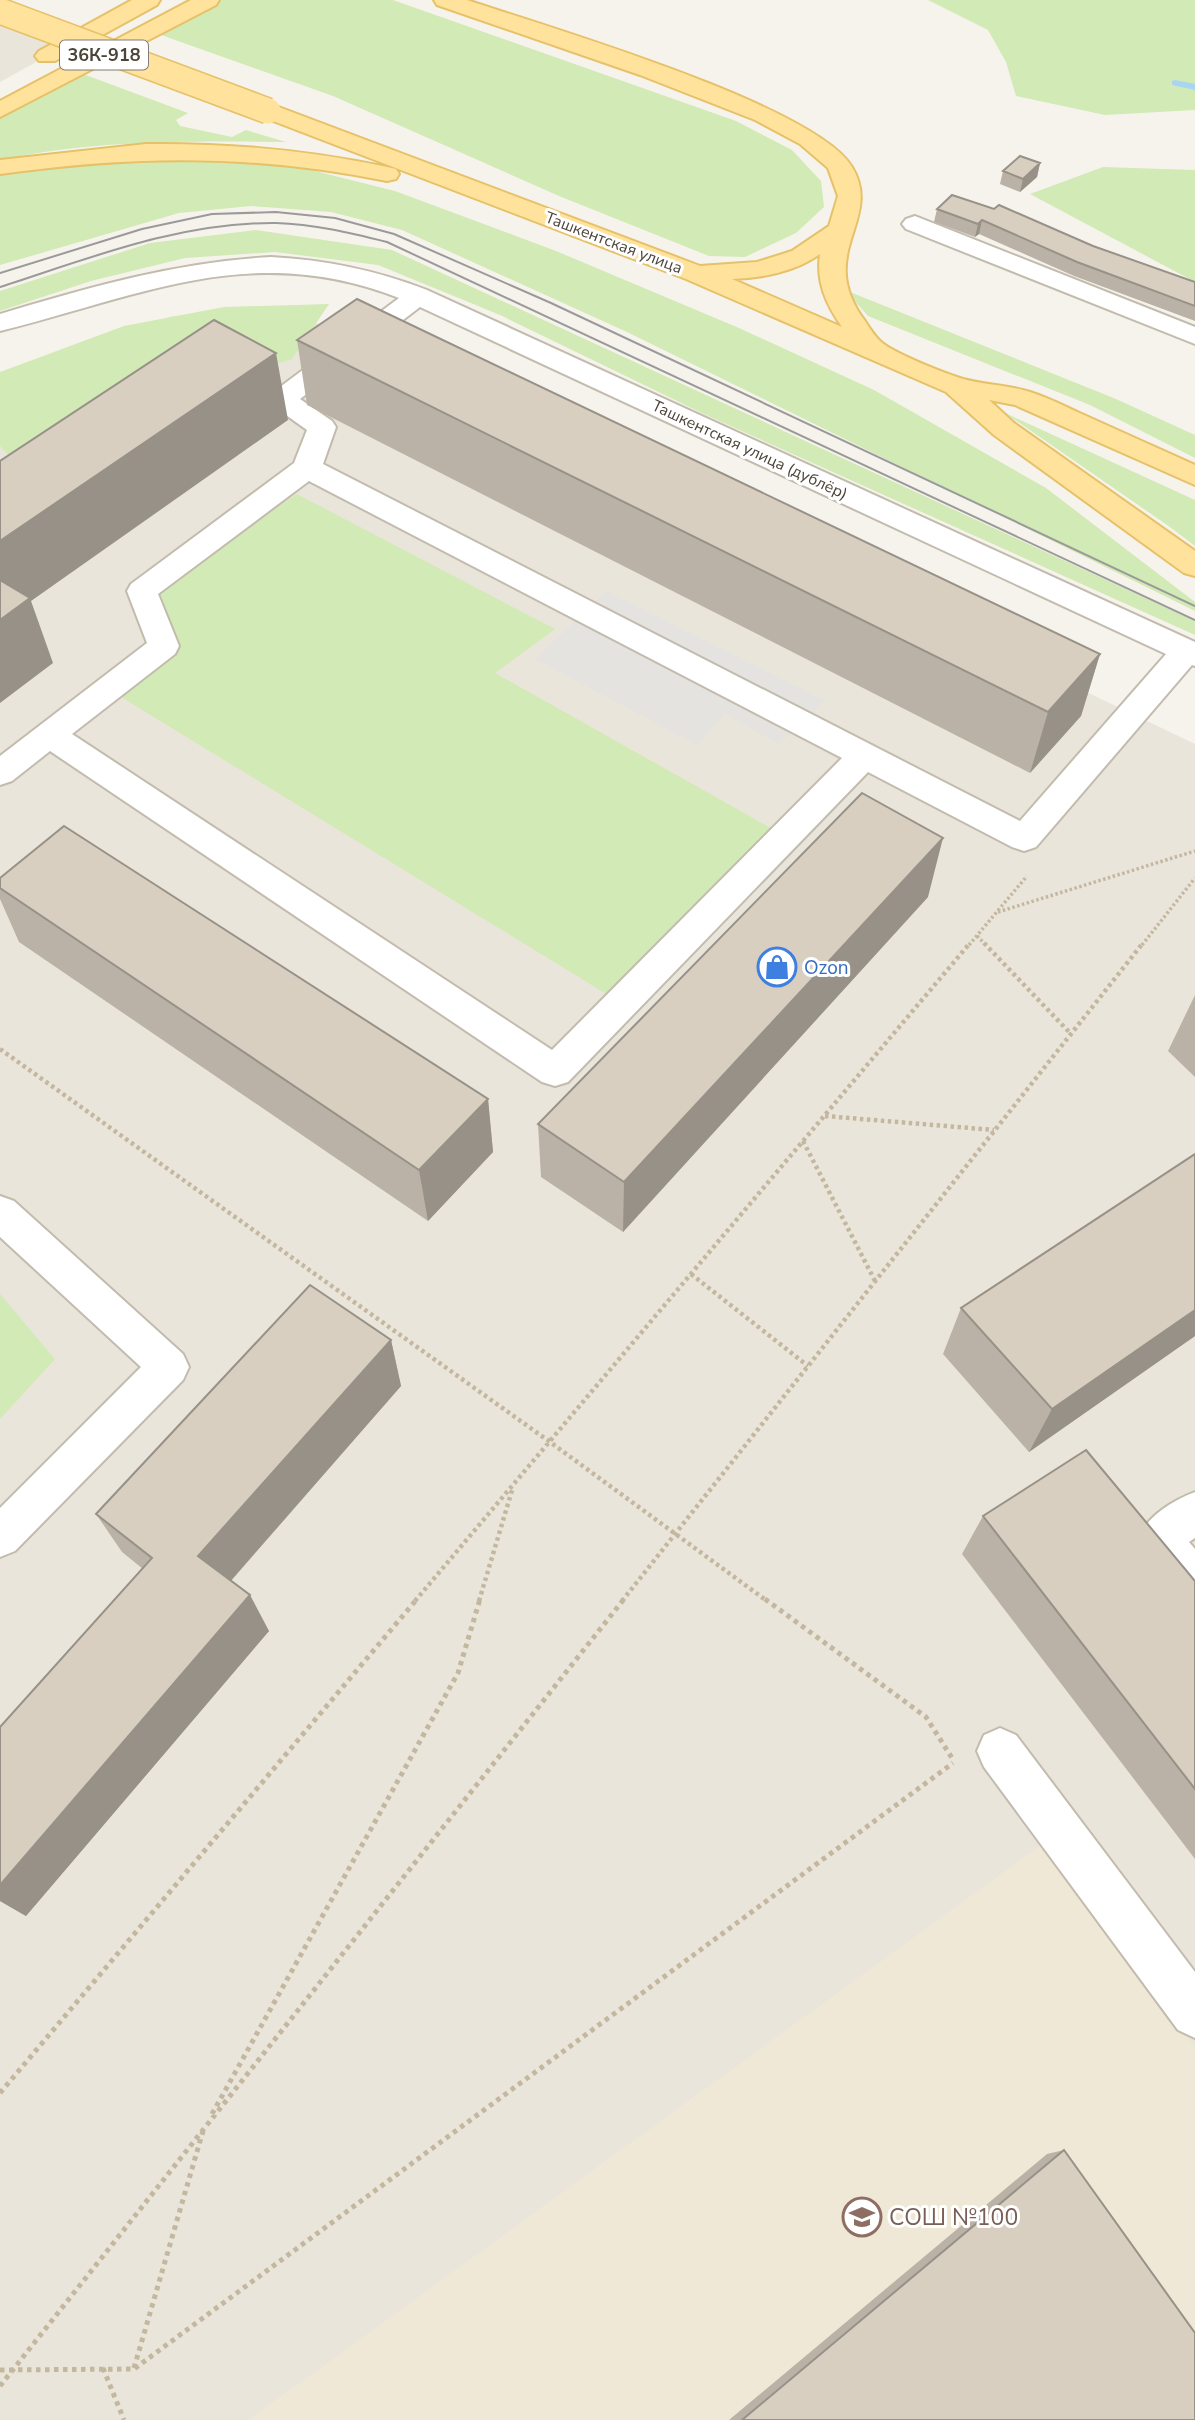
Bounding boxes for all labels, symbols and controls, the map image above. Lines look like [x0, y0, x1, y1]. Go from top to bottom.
road number: 36К-918 [60, 40, 148, 70]
street label: Ташкентская улица [542, 207, 685, 279]
street label: Ташкентская улица (дублёр) [648, 395, 851, 505]
shop icon: Ozon [756, 946, 798, 988]
place label: Ozon [804, 955, 849, 981]
school or university icon: СОШ №100 [841, 2196, 883, 2238]
place label: СОШ №100 [889, 2202, 1018, 2233]

